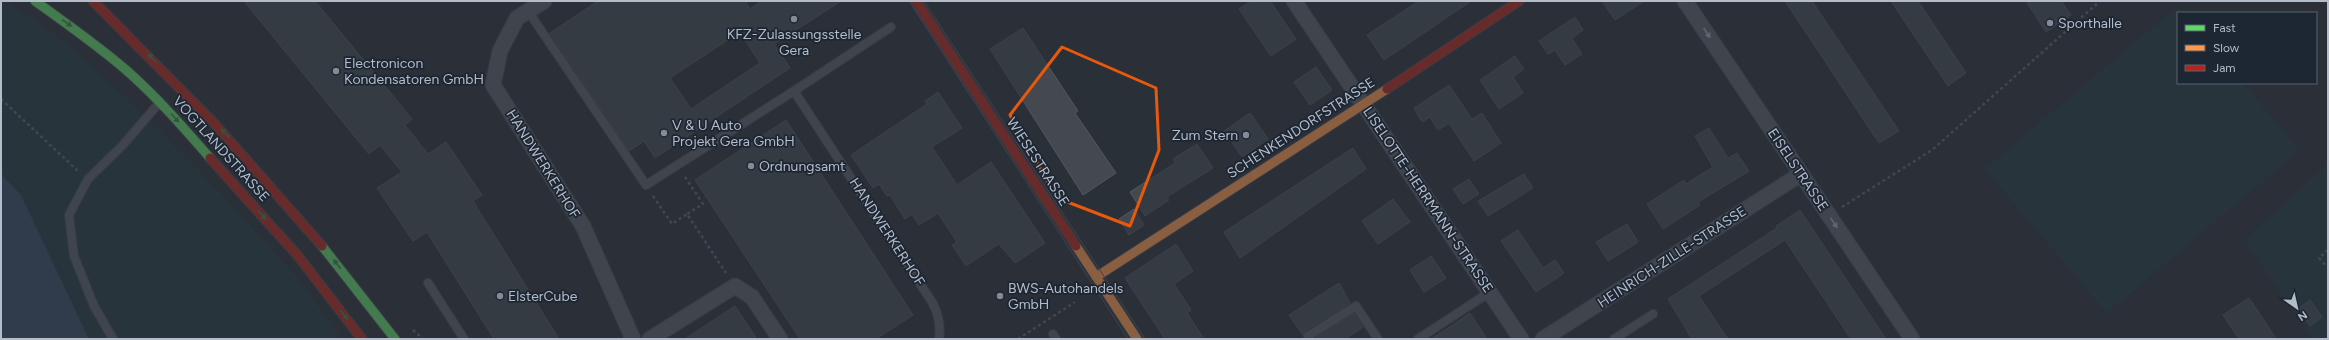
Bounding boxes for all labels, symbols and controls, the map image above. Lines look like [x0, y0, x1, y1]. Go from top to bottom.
legend [2177, 12, 2317, 84]
marker: KFZ-Zulassungsstelle Gera [789, 14, 799, 24]
place label: Sporthalle [2058, 15, 2122, 32]
marker: Sporthalle [2045, 18, 2055, 28]
one-way arrow [62, 19, 72, 27]
text: Fast [2213, 21, 2236, 35]
place label: KFZ-Zulassungsstelle Gera [727, 26, 862, 59]
one-way arrow [1703, 28, 1711, 39]
text: Slow [2213, 41, 2240, 55]
one-way arrow [147, 53, 157, 63]
place label: Electronicon Kondensatoren GmbH [344, 55, 484, 88]
text: Jam [2213, 61, 2236, 75]
marker: Electronicon Kondensatoren GmbH [331, 66, 341, 76]
street label: SCHENKENDORFSTRASSE [1224, 74, 1378, 182]
street label: VOGTLANDSTRASSE [169, 93, 273, 205]
street label: LISELOTTE-HERRMANN-STRASSE [1359, 104, 1497, 296]
street label: HANDWERKERHOF [503, 106, 584, 222]
one-way arrow [170, 113, 180, 123]
street label: WIESESTRASSE [1003, 114, 1073, 210]
place label: V & U Auto Projekt Gera GmbH [672, 117, 795, 150]
street label: EISELSTRASSE [1764, 125, 1832, 215]
place label: Zum Stern [1172, 127, 1238, 144]
marker: V & U Auto Projekt Gera GmbH [659, 128, 669, 138]
one-way arrow [221, 129, 230, 138]
marker: Zum Stern [1241, 130, 1251, 140]
place label: Ordnungsamt [759, 158, 845, 175]
marker: Ordnungsamt [746, 161, 756, 171]
street label: HANDWERKERHOF [846, 175, 928, 290]
street label: HEINRICH-ZILLE-STRASSE [1594, 202, 1750, 312]
one-way arrow [257, 210, 266, 220]
one-way arrow [1830, 217, 1837, 229]
one-way arrow [333, 258, 342, 269]
place label: BWS-Autohandels GmbH [1008, 280, 1123, 313]
place label: ElsterCube [508, 288, 578, 305]
north arrow [2277, 288, 2317, 328]
marker: ElsterCube [495, 291, 505, 301]
marker: BWS-Autohandels GmbH [995, 291, 1005, 301]
text: N [2295, 308, 2309, 324]
one-way arrow [340, 310, 348, 321]

